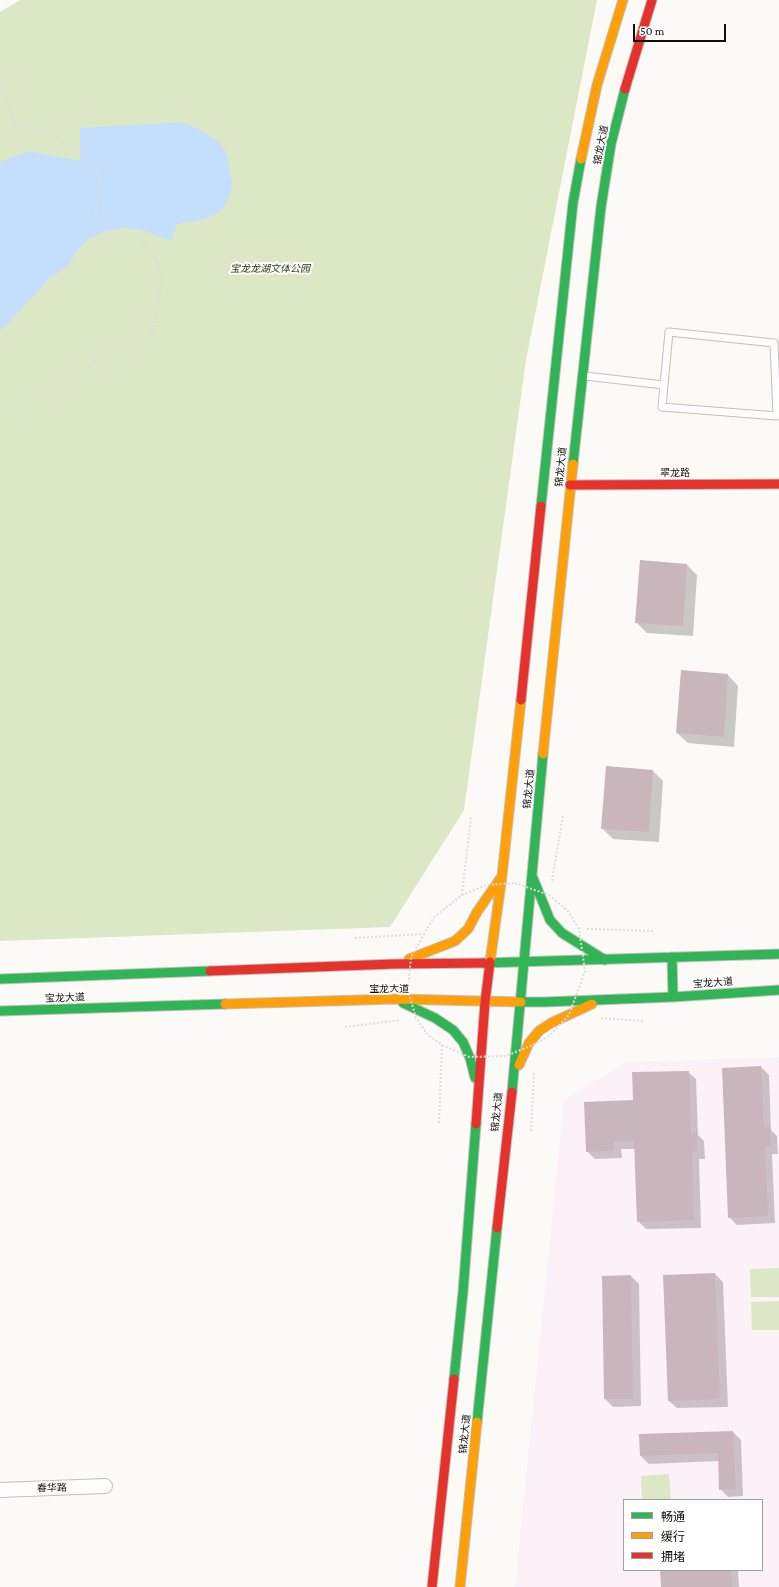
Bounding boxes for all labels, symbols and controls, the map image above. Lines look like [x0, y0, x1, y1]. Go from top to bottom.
scale bar [635, 16, 728, 42]
text: 50 m [640, 24, 664, 38]
street label: 锦龙大道 [591, 124, 611, 166]
park label: 宝龙龙湖文体公园 [230, 263, 310, 275]
street label: 锦龙大道 [553, 446, 569, 488]
street label: 翠龙路 [660, 467, 690, 479]
street label: 锦龙大道 [521, 768, 537, 810]
street label: 宝龙大道 [693, 976, 733, 990]
street label: 宝龙大道 [369, 983, 409, 995]
street label: 宝龙大道 [45, 991, 85, 1005]
street label: 锦龙大道 [489, 1091, 505, 1133]
street label: 锦龙大道 [457, 1413, 473, 1455]
street label: 春华路 [37, 1481, 67, 1495]
legend [623, 1499, 763, 1571]
text: 畅通 [661, 1510, 685, 1524]
text: 缓行 [661, 1530, 685, 1544]
text: 拥堵 [661, 1550, 685, 1564]

